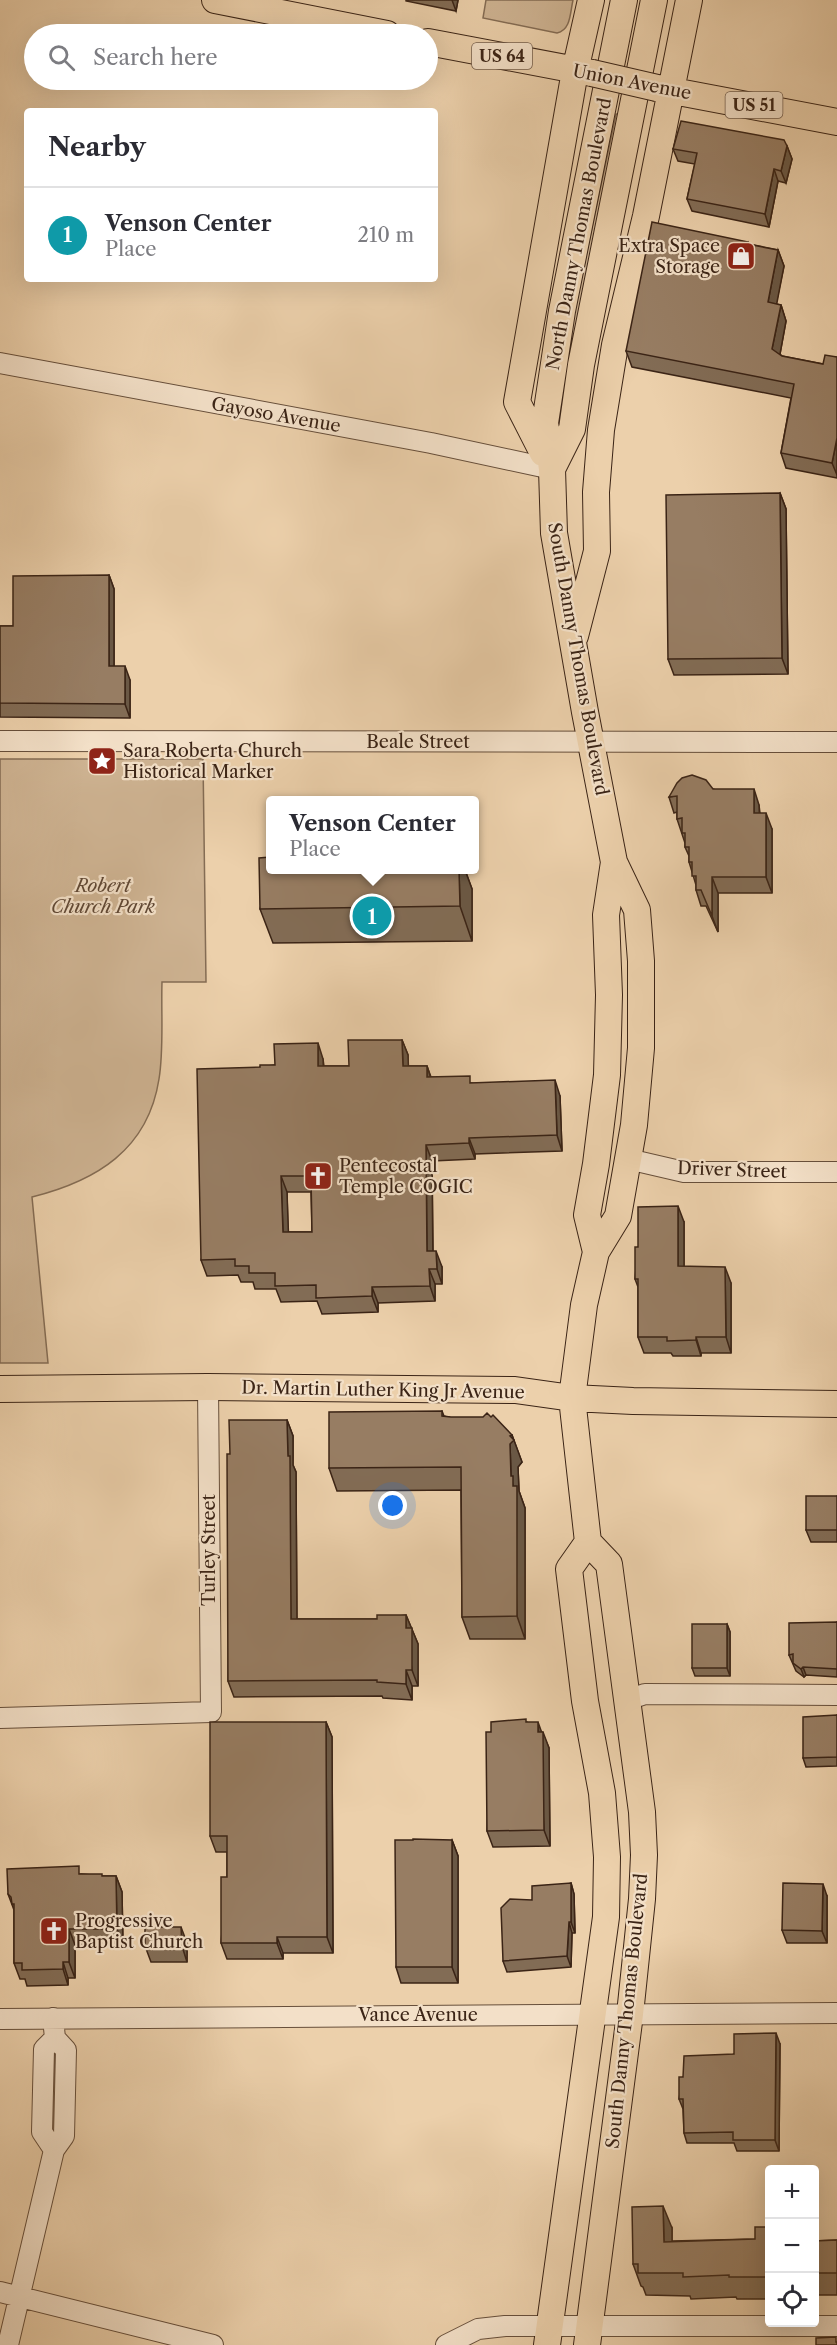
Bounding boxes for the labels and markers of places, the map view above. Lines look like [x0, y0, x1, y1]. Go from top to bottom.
place label: Extra Space Storage [618, 235, 720, 278]
shop icon: Extra Space Storage [725, 240, 757, 272]
place label: Sara Roberta Church Historical Marker [123, 740, 302, 783]
place icon: Sara Roberta Church Historical Marker [86, 745, 118, 777]
pin: 1 [352, 894, 392, 938]
place label: Pentecostal Temple COGIC [339, 1155, 473, 1198]
church icon: Pentecostal Temple COGIC [302, 1160, 334, 1192]
place label: Progressive Baptist Church [75, 1910, 203, 1953]
church icon: Progressive Baptist Church [38, 1915, 70, 1947]

